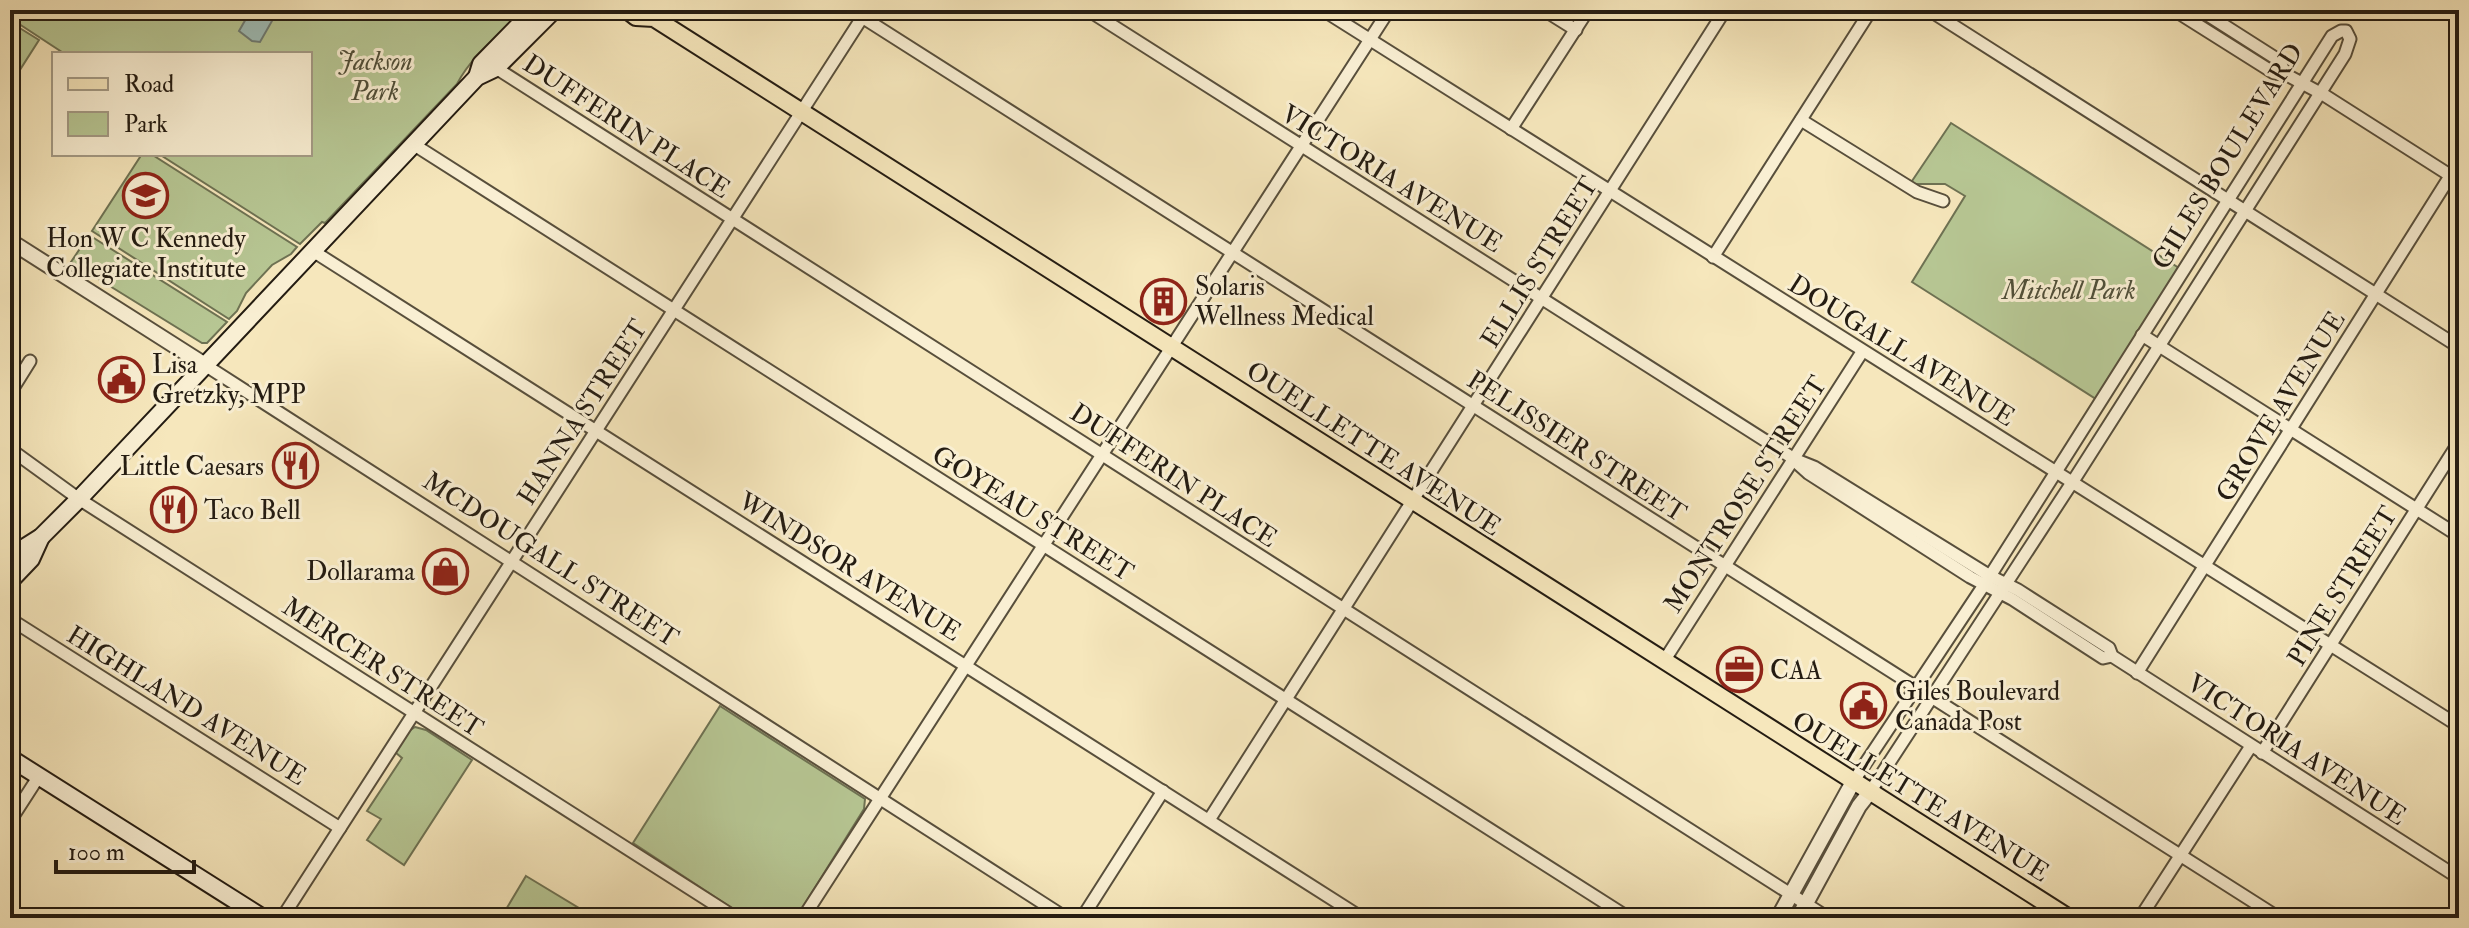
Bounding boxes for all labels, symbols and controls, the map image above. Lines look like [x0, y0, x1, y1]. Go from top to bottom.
street label: GILES BOULEVARD [2145, 38, 2310, 275]
park label: Jackson Park [337, 46, 413, 108]
street label: DUFFERIN PLACE [517, 48, 736, 206]
legend [52, 52, 312, 156]
text: Road [124, 69, 174, 100]
street label: VICTORIA AVENUE [1275, 98, 1508, 260]
text: Park [124, 109, 168, 140]
school or university icon: Hon W C Kennedy Collegiate Institute [122, 171, 170, 219]
street label: ELLIS STREET [1474, 171, 1605, 354]
place label: Hon W C Kennedy Collegiate Institute [46, 223, 246, 285]
street label: DOUGALL AVENUE [1782, 268, 2021, 434]
place label: Solaris Wellness Medical [1194, 271, 1374, 333]
park label: Mitchell Park [2000, 275, 2136, 307]
building icon: Solaris Wellness Medical [1140, 277, 1188, 325]
street label: GROVE AVENUE [2209, 305, 2352, 508]
street label: HANNA STREET [511, 314, 655, 511]
place label: Lisa Gretzky, MPP [152, 349, 306, 411]
public building icon: Lisa Gretzky, MPP [97, 355, 145, 403]
street label: OUELLETTE AVENUE [1240, 355, 1507, 543]
street label: PELISSIER STREET [1461, 364, 1692, 530]
street label: MONTROSE STREET [1657, 370, 1834, 619]
street label: DUFFERIN PLACE [1064, 397, 1283, 555]
street label: GOYEAU STREET [926, 439, 1139, 589]
restaurant icon: Little Caesars [271, 442, 319, 490]
place label: Little Caesars [120, 451, 264, 483]
street label: MCDOUGALL STREET [417, 465, 684, 655]
street label: WINDSOR AVENUE [731, 485, 967, 648]
restaurant icon: Taco Bell [149, 486, 197, 534]
place label: Taco Bell [204, 495, 301, 527]
street label: PINE STREET [2281, 501, 2405, 672]
shop icon: Dollarama [422, 547, 470, 595]
place label: Dollarama [306, 556, 415, 588]
street label: MERCER STREET [276, 591, 489, 745]
street label: HIGHLAND AVENUE [61, 619, 312, 793]
office icon: CAA [1715, 646, 1763, 694]
place label: CAA [1770, 655, 1823, 687]
street label: VICTORIA AVENUE [2181, 667, 2412, 833]
place label: Giles Boulevard Canada Post [1895, 676, 2060, 738]
public building icon: Giles Boulevard Canada Post [1840, 682, 1888, 730]
street label: OUELLETTE AVENUE [1786, 705, 2055, 889]
scale bar [56, 824, 194, 874]
text: 100 m [68, 837, 125, 868]

